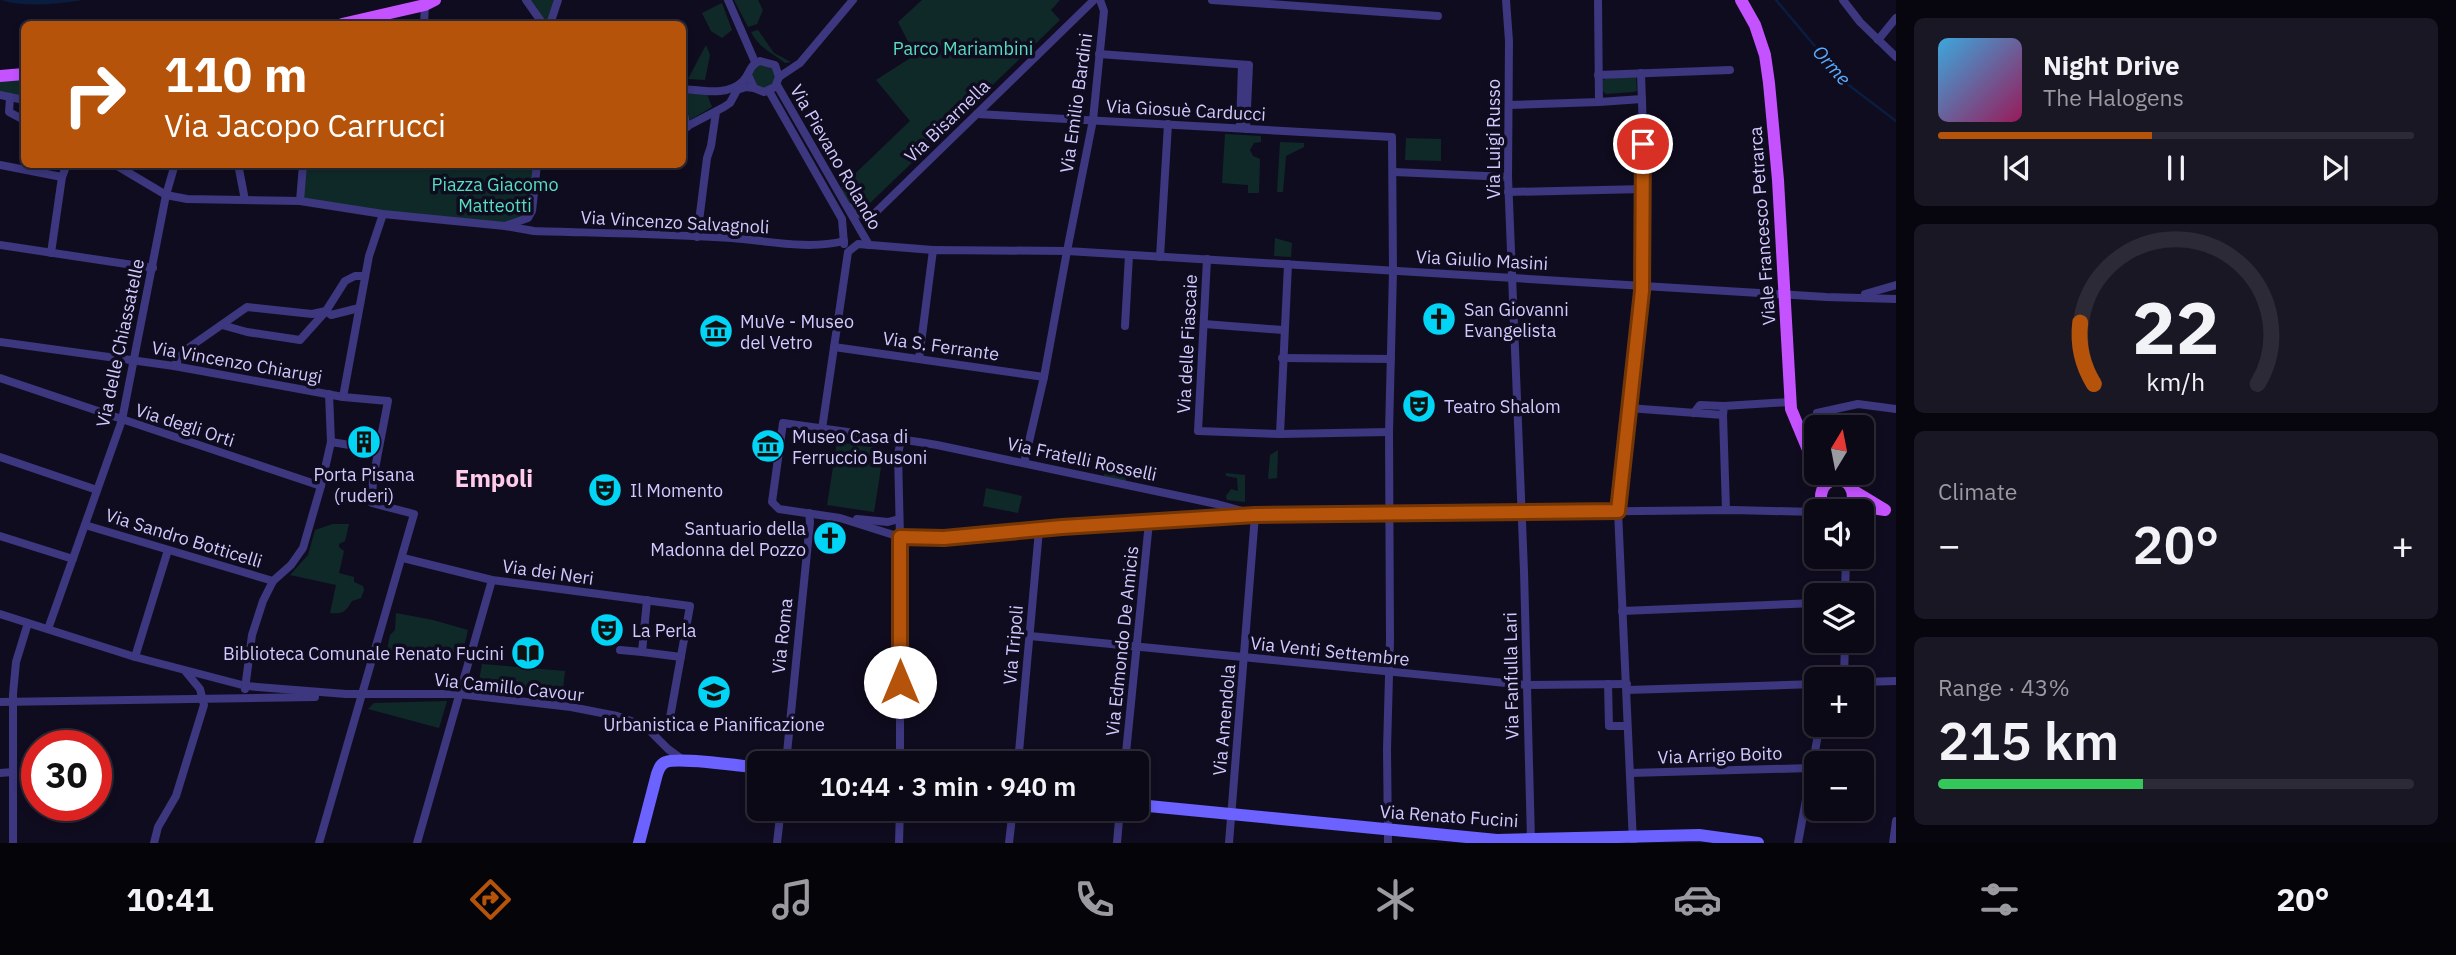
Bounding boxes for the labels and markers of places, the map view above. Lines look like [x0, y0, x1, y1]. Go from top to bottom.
pin [1613, 114, 1673, 174]
place label: San Giovanni Evangelista [1464, 298, 1569, 342]
church icon: San Giovanni Evangelista [1420, 300, 1458, 338]
place label: MuVe - Museo del Vetro [740, 310, 854, 354]
museum icon: MuVe - Museo del Vetro [697, 312, 735, 350]
theatre icon: Teatro Shalom [1400, 387, 1438, 425]
place label: Teatro Shalom [1444, 395, 1561, 418]
building icon: Porta Pisana (ruderi) [345, 423, 383, 461]
place label: Museo Casa di Ferruccio Busoni [792, 425, 927, 469]
museum icon: Museo Casa di Ferruccio Busoni [749, 427, 787, 465]
place label: Porta Pisana (ruderi) [313, 463, 415, 507]
theatre icon: Il Momento [586, 471, 624, 509]
place label: Il Momento [630, 479, 723, 502]
place label: Santuario della Madonna del Pozzo [650, 517, 806, 561]
church icon: Santuario della Madonna del Pozzo [811, 519, 849, 557]
theatre icon: La Perla [588, 611, 626, 649]
place label: La Perla [632, 619, 697, 642]
library icon: Biblioteca Comunale Renato Fucini [509, 634, 547, 672]
place label: Biblioteca Comunale Renato Fucini [223, 642, 504, 665]
school or university icon: Urbanistica e Pianificazione [695, 673, 733, 711]
place label: Urbanistica e Pianificazione [603, 713, 825, 736]

